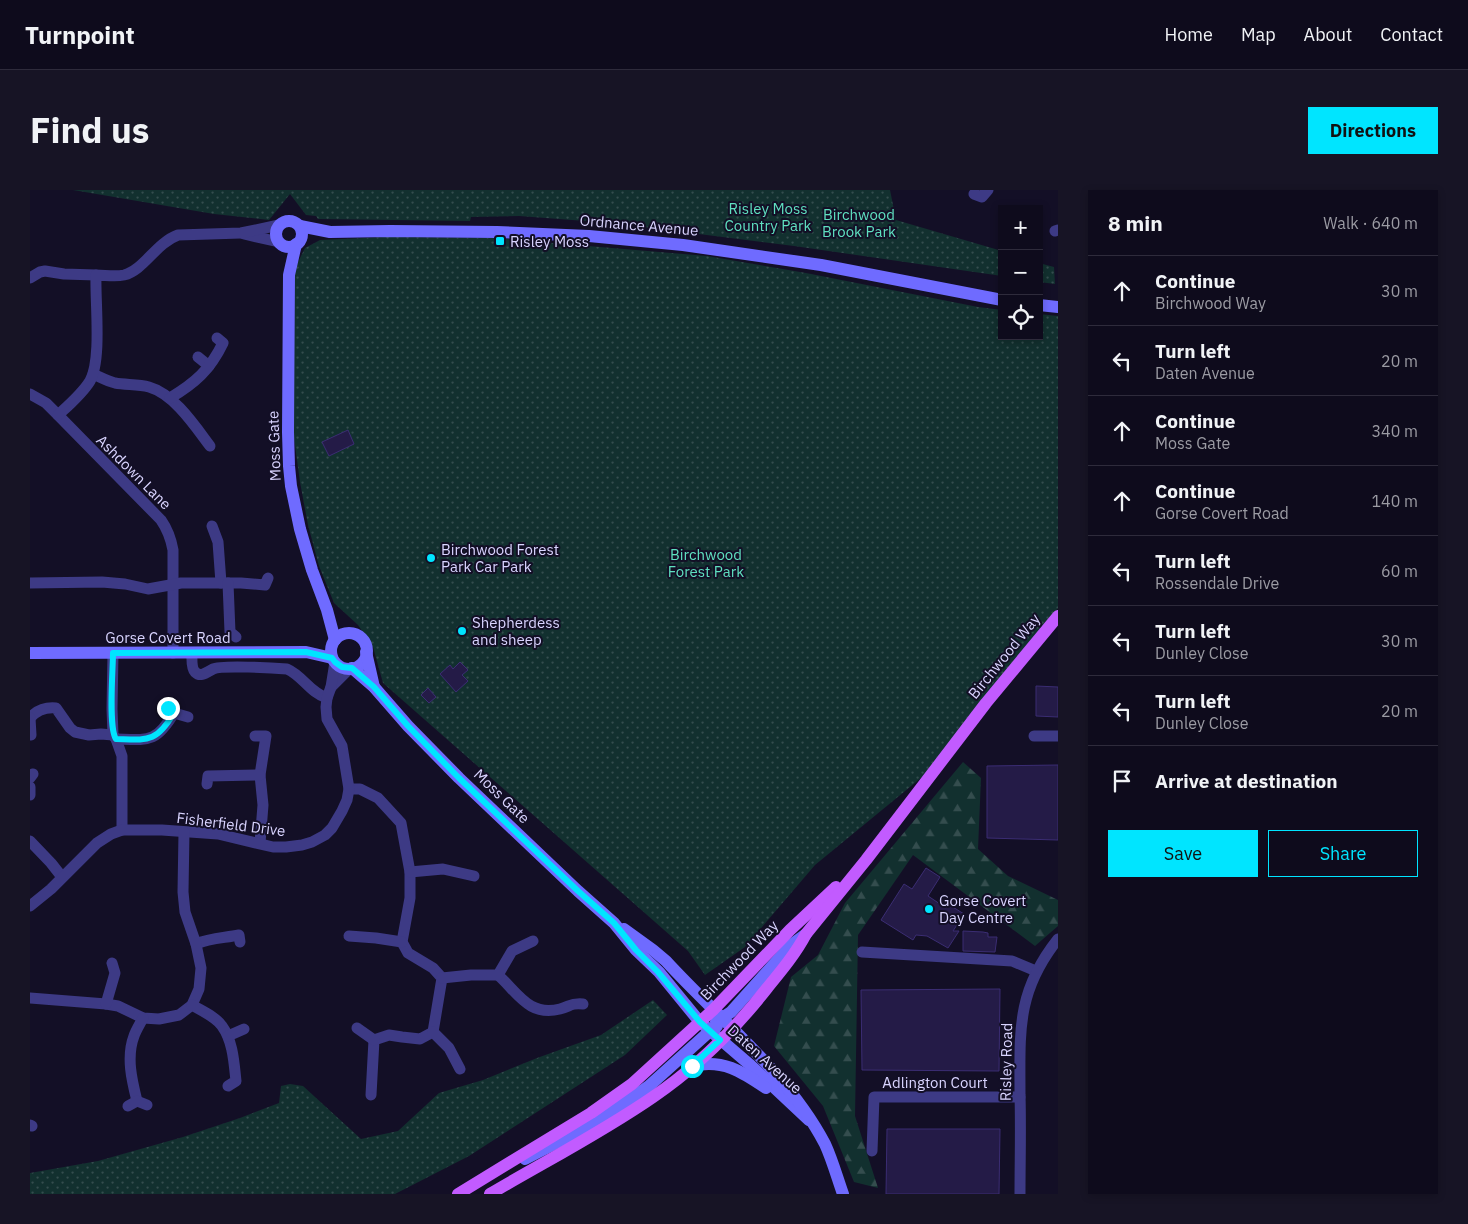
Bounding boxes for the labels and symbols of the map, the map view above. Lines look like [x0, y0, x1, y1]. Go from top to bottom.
park label: Risley Moss Country Park [724, 199, 812, 235]
park label: Birchwood Brook Park [822, 205, 896, 241]
street label: Ordnance Avenue [579, 210, 699, 240]
place label: Risley Moss [510, 232, 589, 251]
marker: Risley Moss [494, 235, 506, 247]
street label: Moss Gate [263, 410, 285, 482]
street label: Ashdown Lane [93, 431, 175, 513]
place label: Birchwood Forest Park Car Park [441, 540, 559, 576]
park label: Birchwood Forest Park [668, 545, 744, 581]
marker: Birchwood Forest Park Car Park [425, 552, 437, 564]
street label: Birchwood Way [964, 609, 1044, 702]
place label: Shepherdess and sheep [472, 613, 560, 649]
marker: Shepherdess and sheep [456, 625, 468, 637]
street label: Gorse Covert Road [105, 628, 231, 647]
route end [157, 697, 180, 720]
street label: Moss Gate [470, 765, 534, 827]
street label: Fisherfield Drive [175, 808, 287, 840]
place label: Gorse Covert Day Centre [939, 891, 1026, 927]
marker: Gorse Covert Day Centre [923, 903, 935, 915]
street label: Birchwood Way [696, 916, 782, 1004]
street label: Daten Avenue [724, 1021, 806, 1097]
street label: Risley Road [996, 1023, 1016, 1101]
route start [681, 1055, 704, 1078]
street label: Adlington Court [882, 1073, 988, 1092]

